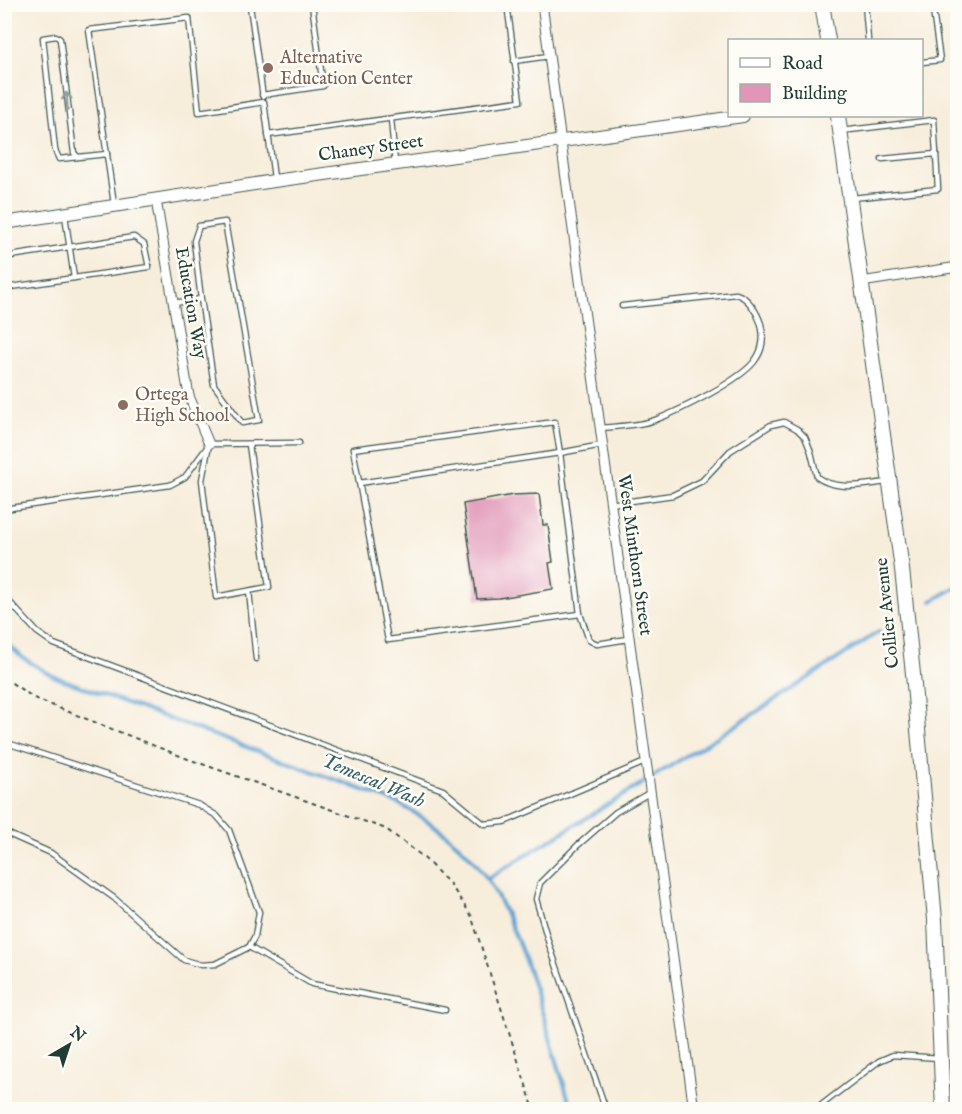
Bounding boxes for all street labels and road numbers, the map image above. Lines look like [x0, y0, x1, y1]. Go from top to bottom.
street label: Chaney Street [317, 130, 425, 168]
street label: Education Way [169, 245, 211, 361]
street label: West Minthorn Street [611, 473, 657, 637]
street label: Collier Avenue [871, 557, 905, 669]

